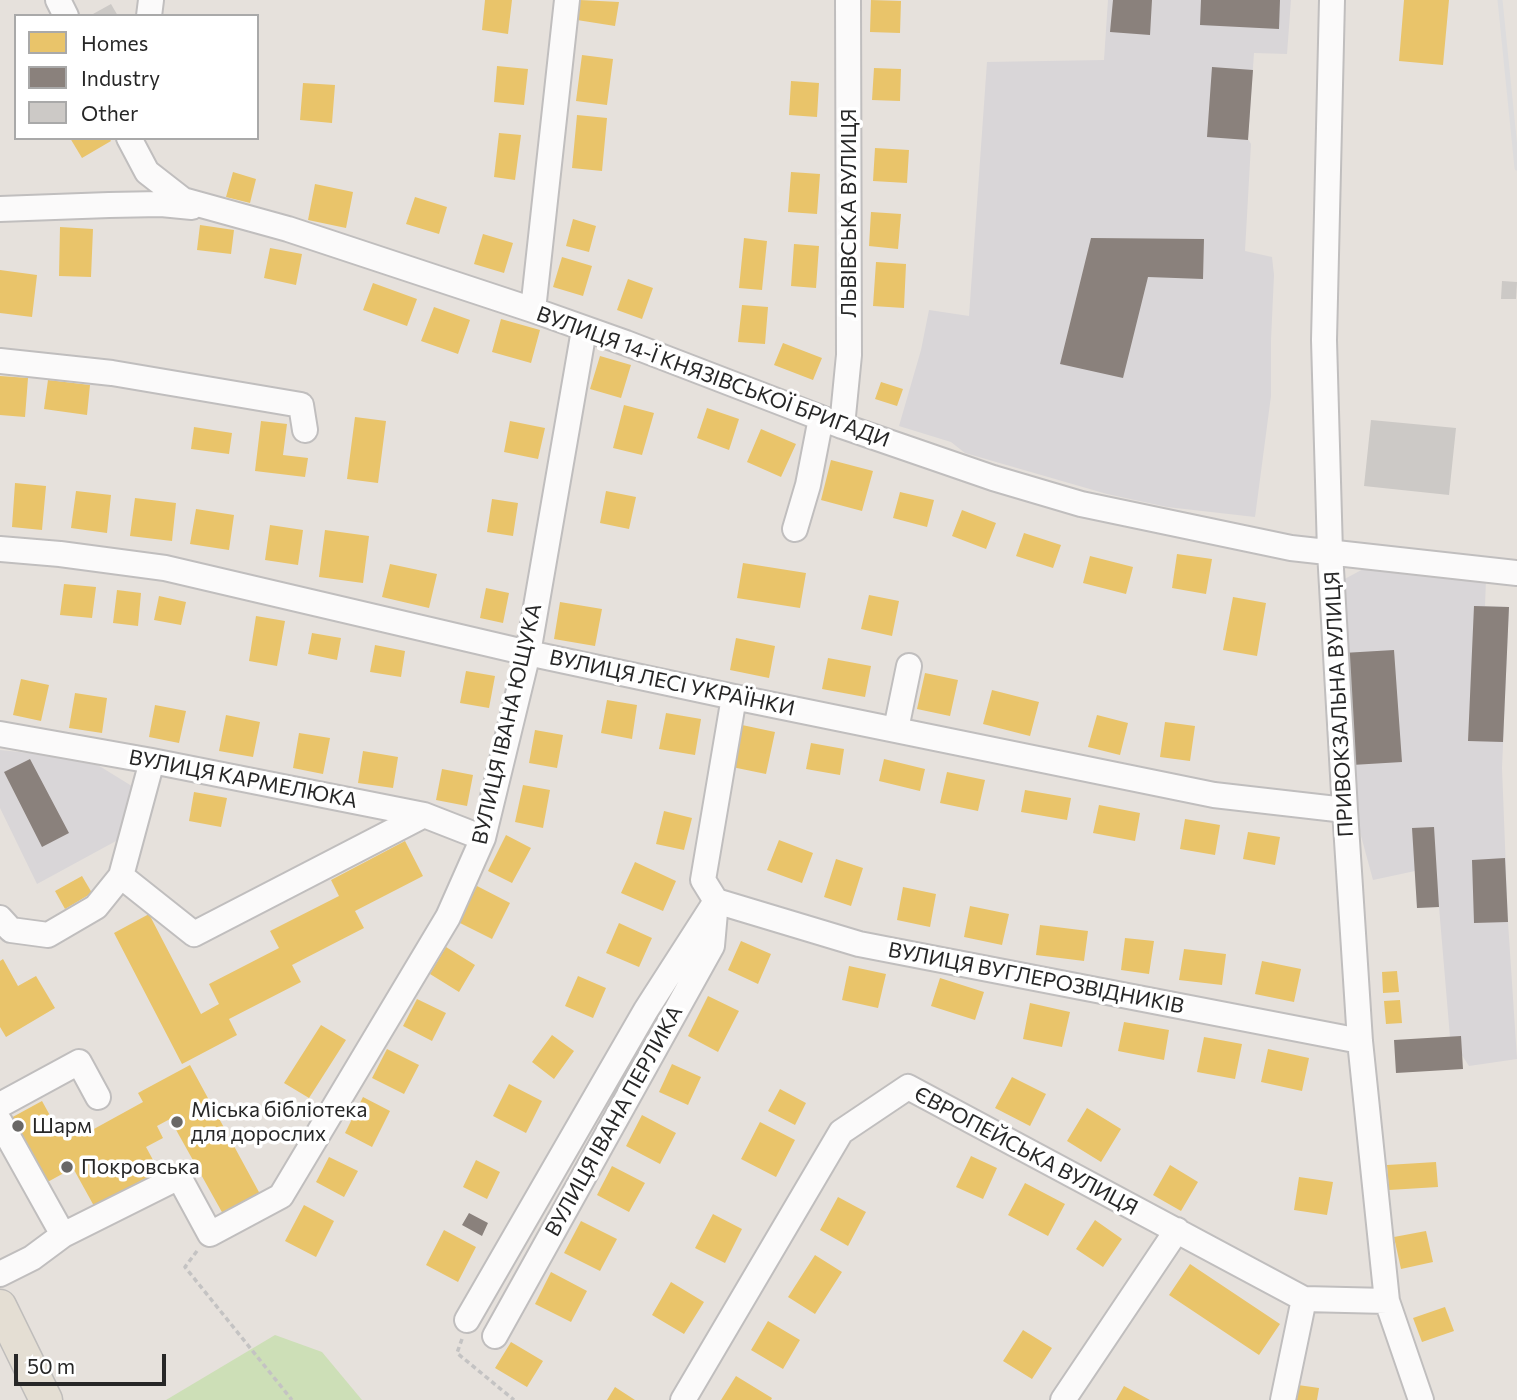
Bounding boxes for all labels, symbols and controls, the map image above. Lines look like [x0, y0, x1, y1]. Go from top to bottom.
legend [14, 14, 259, 140]
text: Homes [81, 30, 148, 55]
text: Industry [81, 65, 160, 90]
text: Other [81, 100, 138, 125]
street label: ЛЬВІВСЬКА ВУЛИЦЯ [836, 108, 862, 318]
street label: ВУЛИЦЯ 14-Ї КНЯЗІВСЬКОЇ БРИГАДИ [533, 301, 893, 453]
street label: ПРИВОКЗАЛЬНА ВУЛИЦЯ [1319, 570, 1359, 838]
street label: ВУЛИЦЯ ІВАНА ЮЩУКА [467, 601, 547, 847]
street label: ВУЛИЦЯ ЛЕСІ УКРАЇНКИ [547, 645, 797, 721]
street label: ВУЛИЦЯ КАРМЕЛЮКА [127, 744, 359, 814]
street label: ВУЛИЦЯ ВУГЛЕРОЗВІДНИКІВ [886, 937, 1186, 1019]
street label: ВУЛИЦЯ ІВАНА ПЕРЛИКА [540, 1001, 688, 1241]
street label: ЄВРОПЕЙСЬКА ВУЛИЦЯ [910, 1081, 1142, 1221]
place label: Міська бібліотека для дорослих [191, 1097, 367, 1147]
place label: Шарм [32, 1113, 92, 1139]
marker: Міська бібліотека для дорослих [169, 1114, 185, 1130]
marker: Шарм [10, 1118, 26, 1134]
place label: Покровська [81, 1154, 200, 1180]
marker: Покровська [59, 1159, 75, 1175]
scale bar [18, 1340, 170, 1384]
text: 50 m [27, 1353, 75, 1378]

